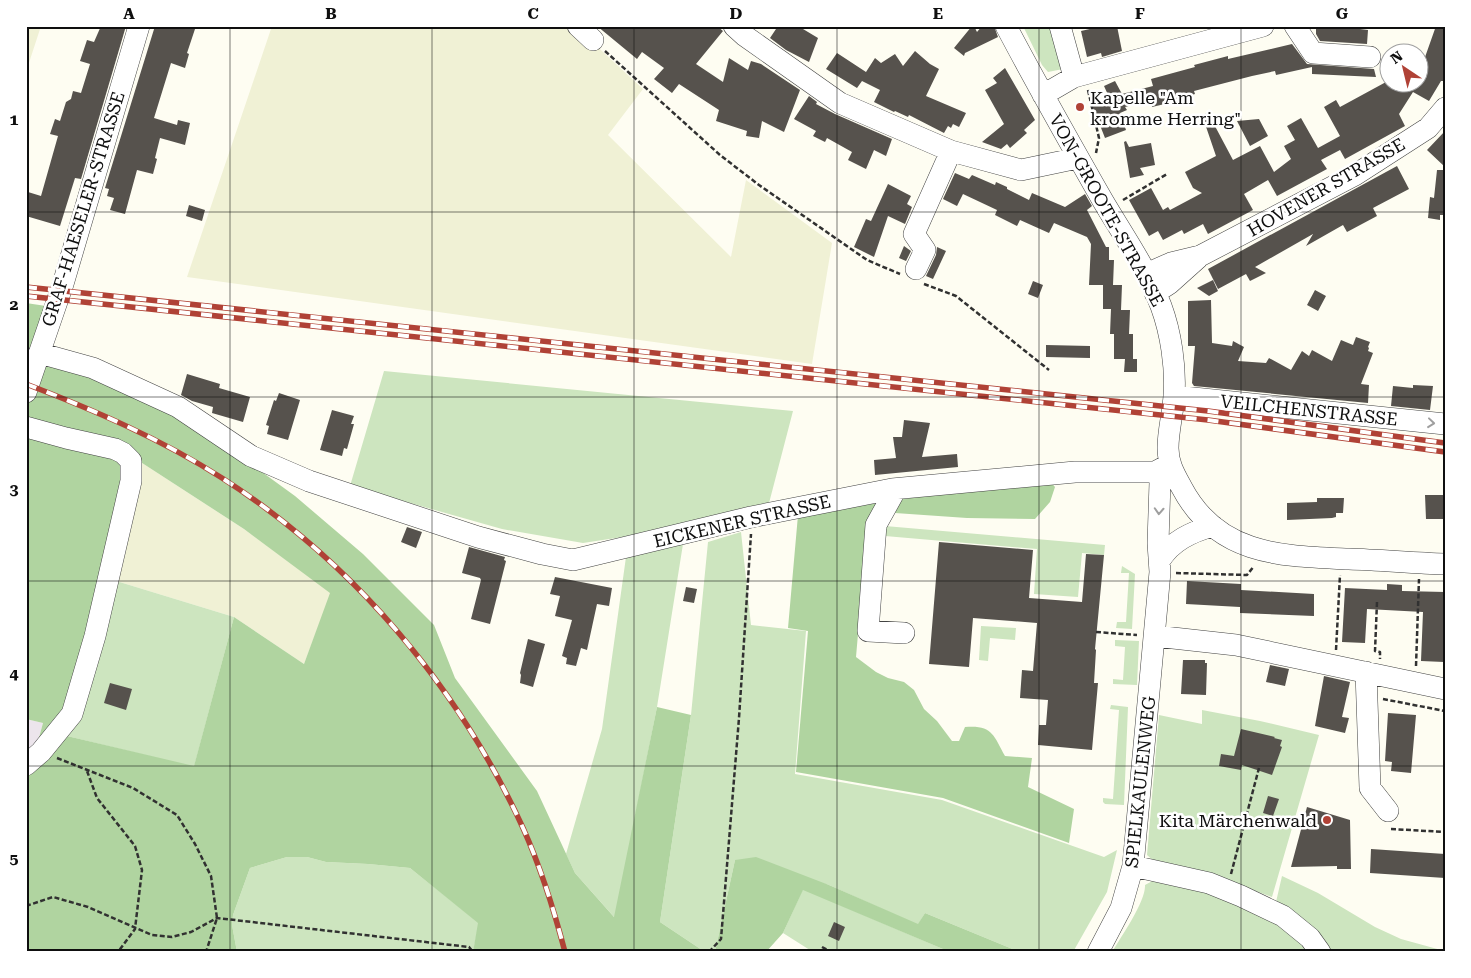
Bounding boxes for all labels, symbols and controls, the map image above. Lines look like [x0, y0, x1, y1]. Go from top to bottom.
text: A [123, 4, 135, 23]
text: B [325, 4, 337, 23]
text: C [527, 4, 539, 23]
text: D [730, 4, 743, 23]
text: E [933, 4, 943, 23]
text: F [1135, 4, 1145, 23]
text: G [1336, 4, 1349, 23]
north arrow [1378, 42, 1428, 92]
text: N [1388, 48, 1406, 67]
place label: Kapelle "Am kromme Herring" [1090, 87, 1241, 129]
street label: GRAF-HAESELER-STRASSE [37, 89, 129, 329]
marker: Kapelle "Am kromme Herring" [1074, 101, 1086, 113]
text: 1 [10, 110, 19, 129]
street label: VON-GROOTE-STRASSE [1045, 110, 1169, 310]
street label: HOVENER STRASSE [1244, 133, 1408, 241]
text: 2 [10, 295, 19, 314]
street label: VEILCHENSTRASSE [1219, 390, 1399, 430]
one-way arrow [1428, 417, 1436, 428]
text: 3 [10, 480, 19, 499]
street label: EICKENER STRASSE [651, 490, 833, 552]
one-way arrow [1154, 507, 1164, 515]
text: 4 [10, 664, 19, 683]
street label: SPIELKAULENWEG [1121, 695, 1159, 869]
place label: Kita Märchenwald [1159, 810, 1317, 831]
marker: Kita Märchenwald [1321, 814, 1333, 826]
text: 5 [10, 849, 19, 868]

